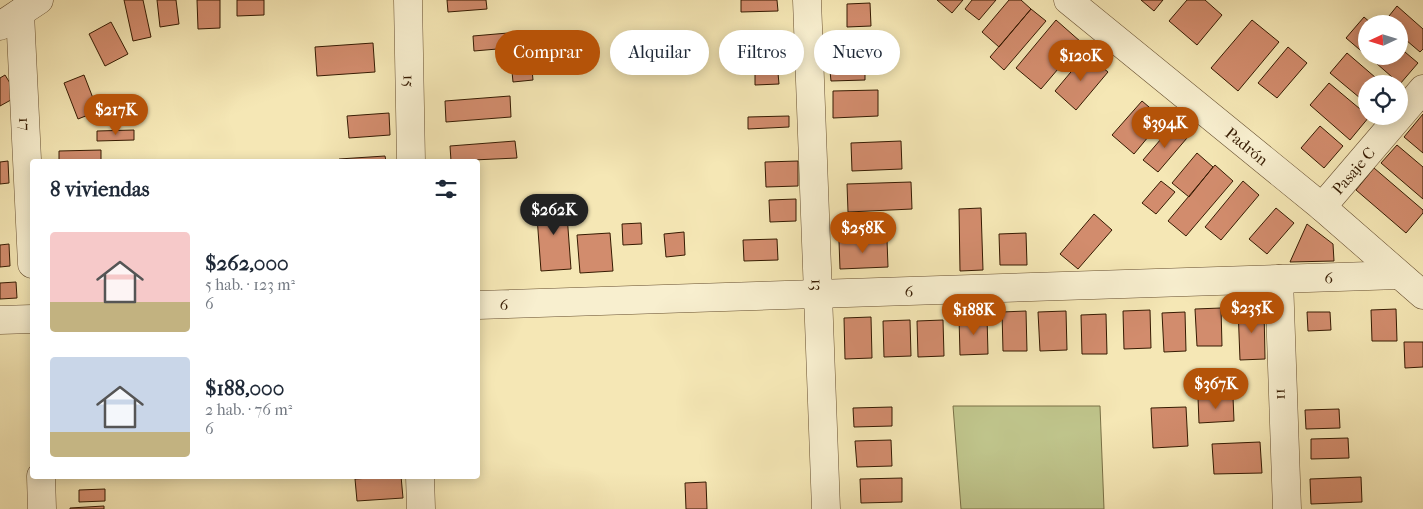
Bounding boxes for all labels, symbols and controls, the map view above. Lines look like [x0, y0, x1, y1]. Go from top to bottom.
north arrow [1358, 15, 1408, 65]
map controls [1358, 15, 1408, 125]
chip: Comprar [495, 30, 600, 75]
chip: Alquilar [610, 30, 709, 75]
chip: Filtros [719, 30, 804, 75]
chip: Nuevo [814, 30, 900, 75]
pin: $120K [1046, 39, 1116, 82]
text: $120K [1059, 46, 1103, 65]
street label: 15 [400, 75, 419, 88]
button: locate [1358, 75, 1408, 125]
pin: $217K [81, 94, 151, 136]
text: $217K [95, 100, 137, 119]
pin: $394K [1130, 106, 1200, 149]
text: $394K [1143, 113, 1187, 132]
street label: 17 [15, 117, 35, 131]
street label: Padrón [1222, 123, 1273, 169]
street label: Pasaje C [1328, 143, 1379, 198]
icon: filters [432, 175, 460, 203]
text: 8 viviendas [50, 177, 149, 201]
pin: $262K [519, 194, 589, 236]
text: $262K [531, 200, 577, 219]
pin: $258K [828, 212, 898, 254]
text: $258K [841, 218, 885, 237]
text: $262,000 [205, 251, 289, 275]
icon: home [90, 252, 150, 312]
street label: 6 [1324, 268, 1334, 287]
text: 5 hab. · 123 m² [205, 275, 295, 294]
street label: 13 [808, 278, 827, 291]
street label: 6 [904, 281, 914, 301]
pin: $235K [1217, 292, 1287, 334]
text: 6 [205, 294, 214, 313]
pin: $188K [939, 294, 1009, 336]
street label: 6 [499, 295, 509, 314]
text: $235K [1231, 298, 1273, 317]
text: $188K [953, 300, 995, 319]
pin: $367K [1181, 368, 1251, 410]
text: $367K [1194, 374, 1238, 393]
text: $188,000 [205, 376, 284, 400]
icon: home [90, 377, 150, 437]
street label: 11 [1273, 388, 1293, 400]
text: 2 hab. · 76 m² [205, 400, 292, 419]
text: 6 [205, 419, 214, 438]

